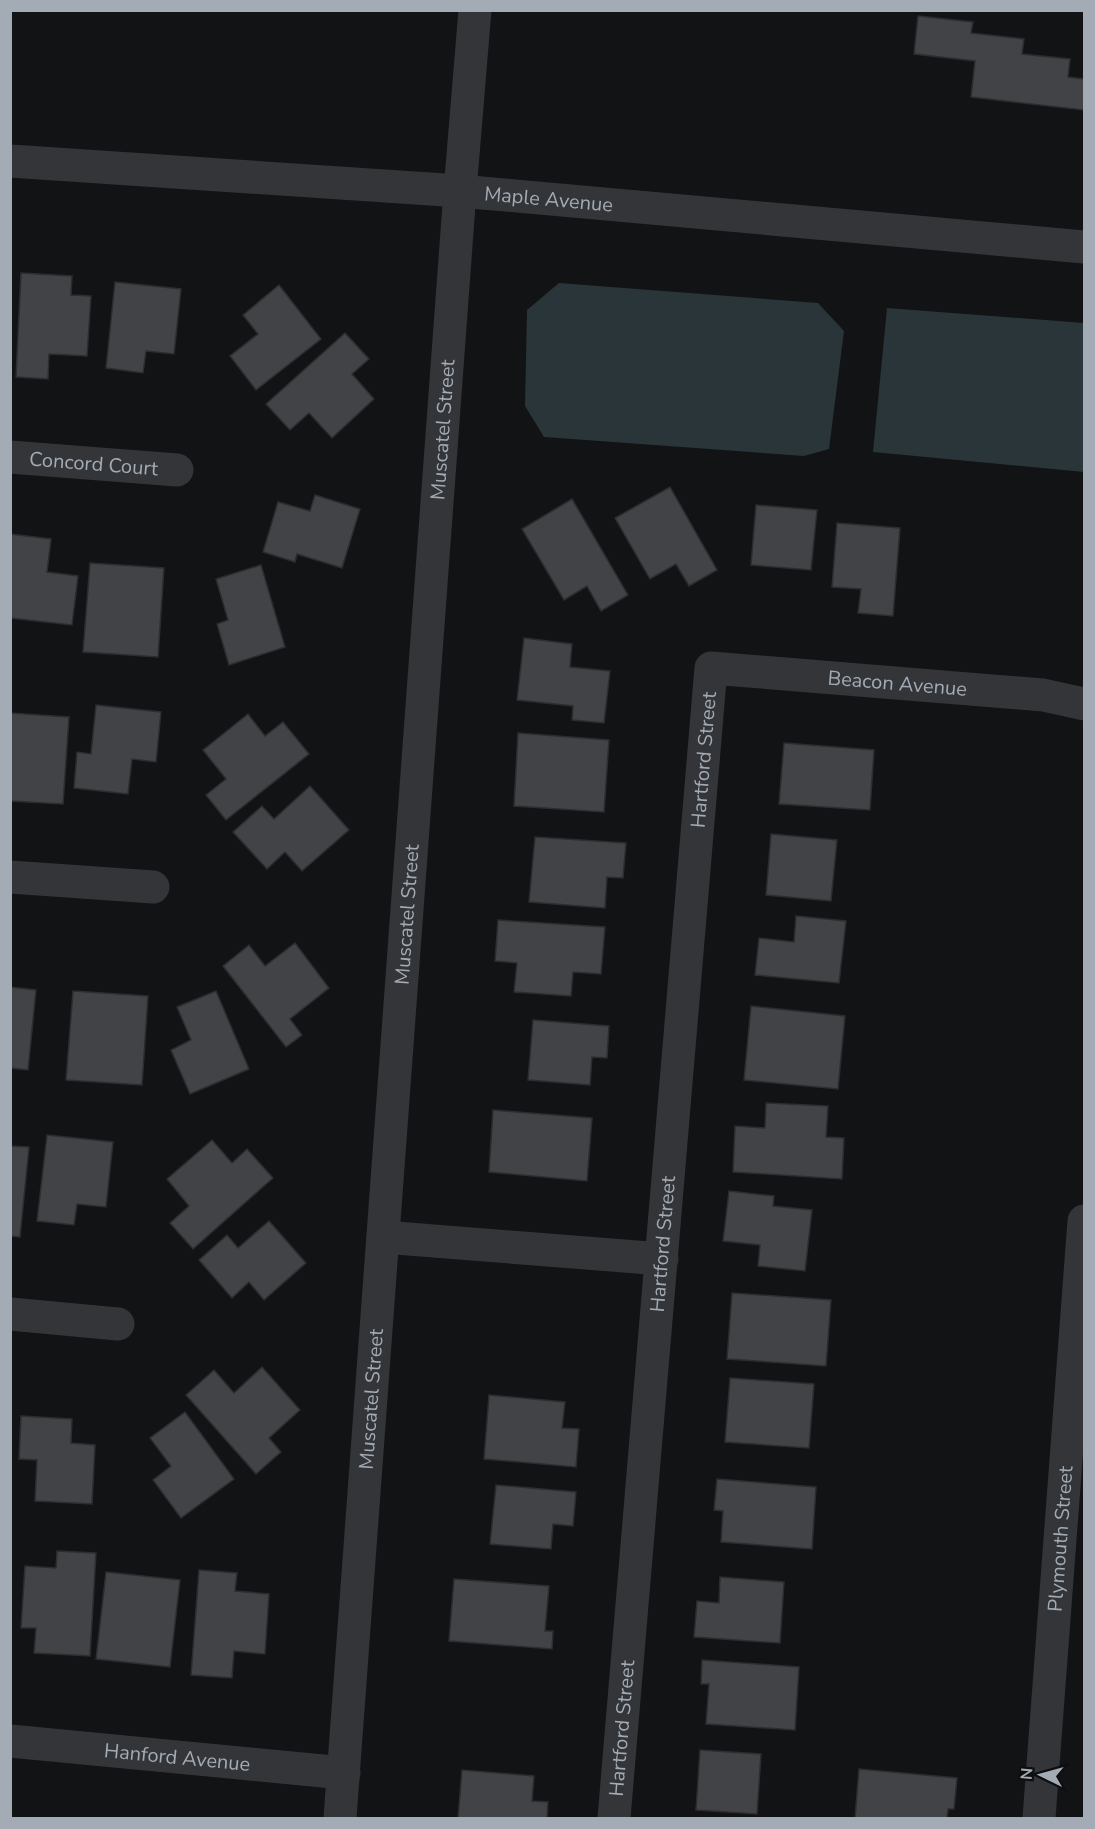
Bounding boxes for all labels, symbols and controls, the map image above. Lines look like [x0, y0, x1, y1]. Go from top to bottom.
street label: Maple Avenue [483, 180, 614, 218]
street label: Muscatel Street [424, 357, 461, 501]
street label: Concord Court [28, 445, 160, 482]
street label: Beacon Avenue [827, 664, 968, 702]
street label: Hartford Street [684, 690, 723, 829]
street label: Muscatel Street [388, 842, 425, 986]
street label: Hartford Street [643, 1174, 682, 1313]
street label: Muscatel Street [352, 1327, 390, 1470]
street label: Plymouth Street [1041, 1464, 1079, 1613]
street label: Hartford Street [602, 1658, 641, 1797]
street label: Hanford Avenue [103, 1737, 252, 1777]
north arrow [1011, 1745, 1071, 1805]
text: N [1016, 1767, 1039, 1781]

